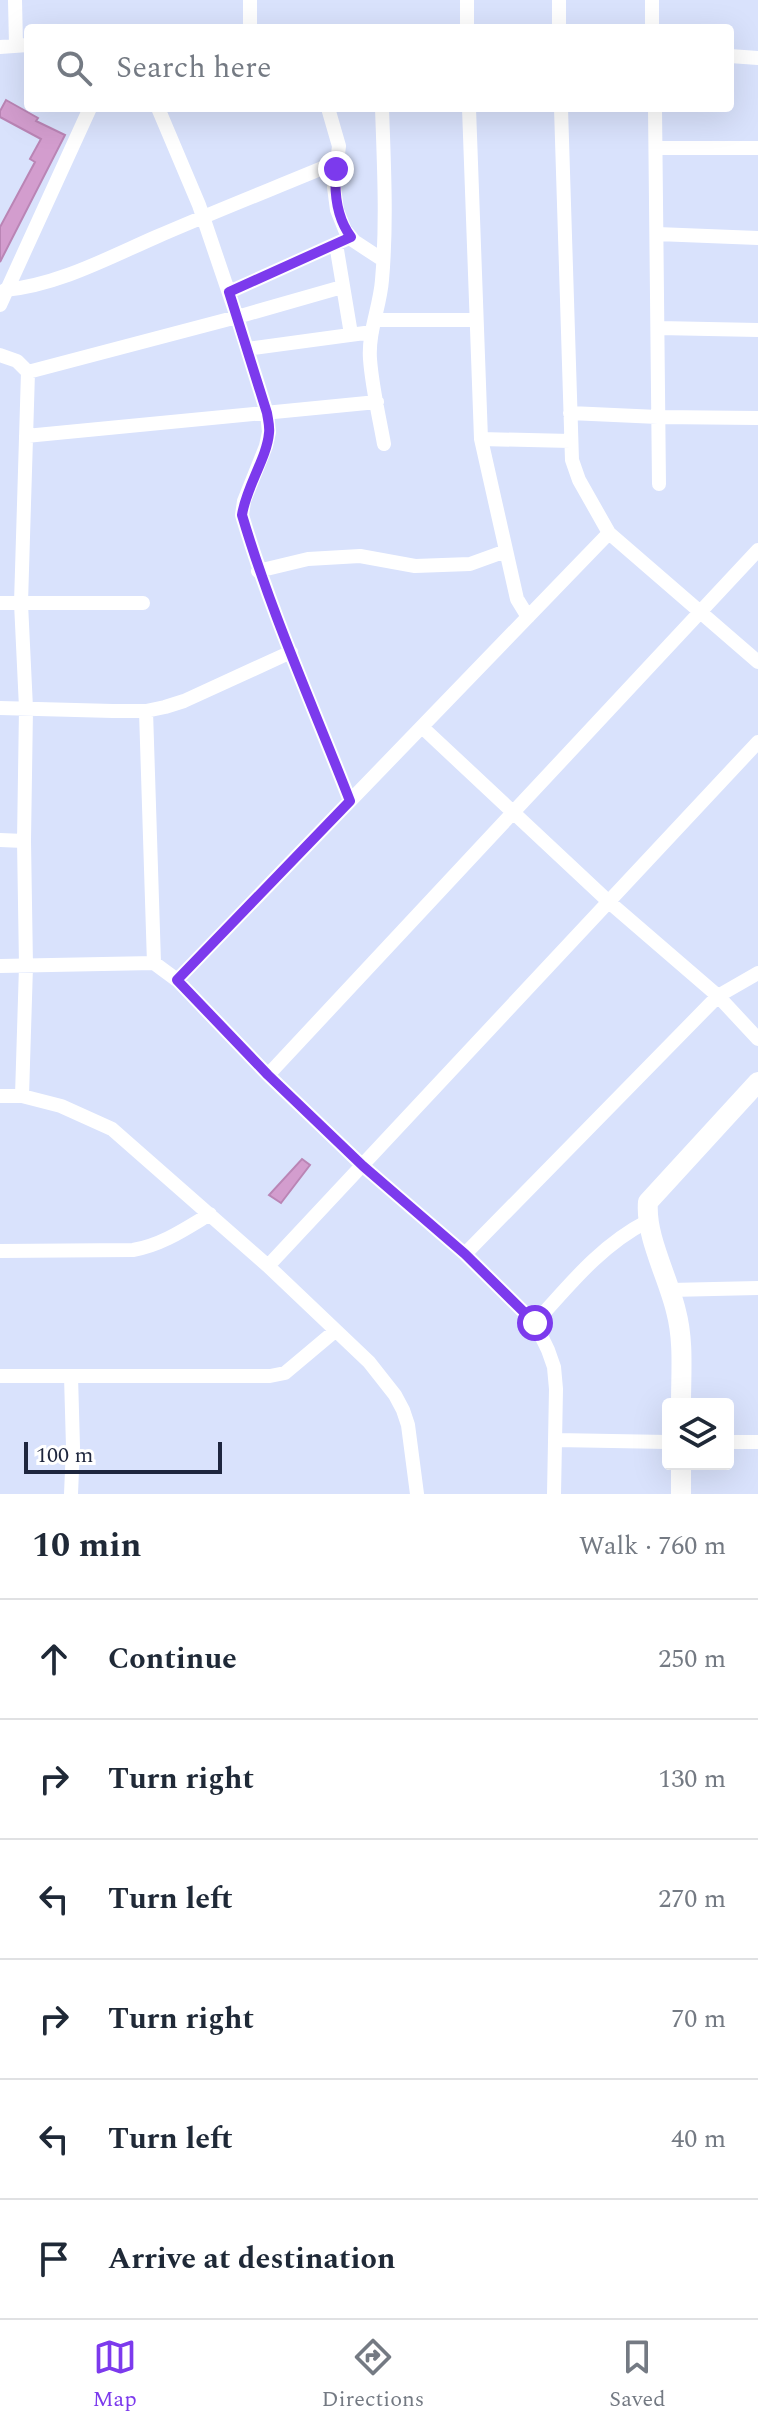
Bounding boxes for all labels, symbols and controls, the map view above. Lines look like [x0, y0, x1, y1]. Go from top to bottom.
search box [24, 24, 734, 112]
text: Search here [116, 45, 272, 91]
icon: search [52, 46, 96, 90]
route end [318, 151, 354, 187]
route start [517, 1305, 553, 1341]
map controls [662, 1398, 734, 1470]
button: layers [662, 1398, 734, 1470]
scale bar [24, 1438, 222, 1474]
text: 100 m [36, 1439, 93, 1472]
text: 10 min [32, 1520, 142, 1572]
text: Walk · 760 m [579, 1526, 726, 1566]
text: Continue [108, 1636, 237, 1682]
icon: ahead [32, 1637, 76, 1681]
text: 250 m [658, 1639, 726, 1679]
text: Turn right [108, 1756, 254, 1802]
icon: right [32, 1757, 76, 1801]
text: 130 m [658, 1759, 726, 1799]
text: Turn left [108, 1876, 233, 1922]
icon: left [32, 1877, 76, 1921]
text: 270 m [658, 1879, 726, 1919]
text: Turn right [108, 1996, 254, 2042]
icon: right [32, 1997, 76, 2041]
text: 70 m [671, 1999, 726, 2039]
text: Turn left [108, 2116, 233, 2162]
icon: left [32, 2117, 76, 2161]
text: 40 m [671, 2119, 726, 2159]
text: Arrive at destination [108, 2236, 395, 2282]
icon: arrive [32, 2237, 76, 2281]
tab: Map [92, 2335, 137, 2416]
tab: Directions [322, 2335, 424, 2416]
tab: Saved [609, 2335, 666, 2416]

